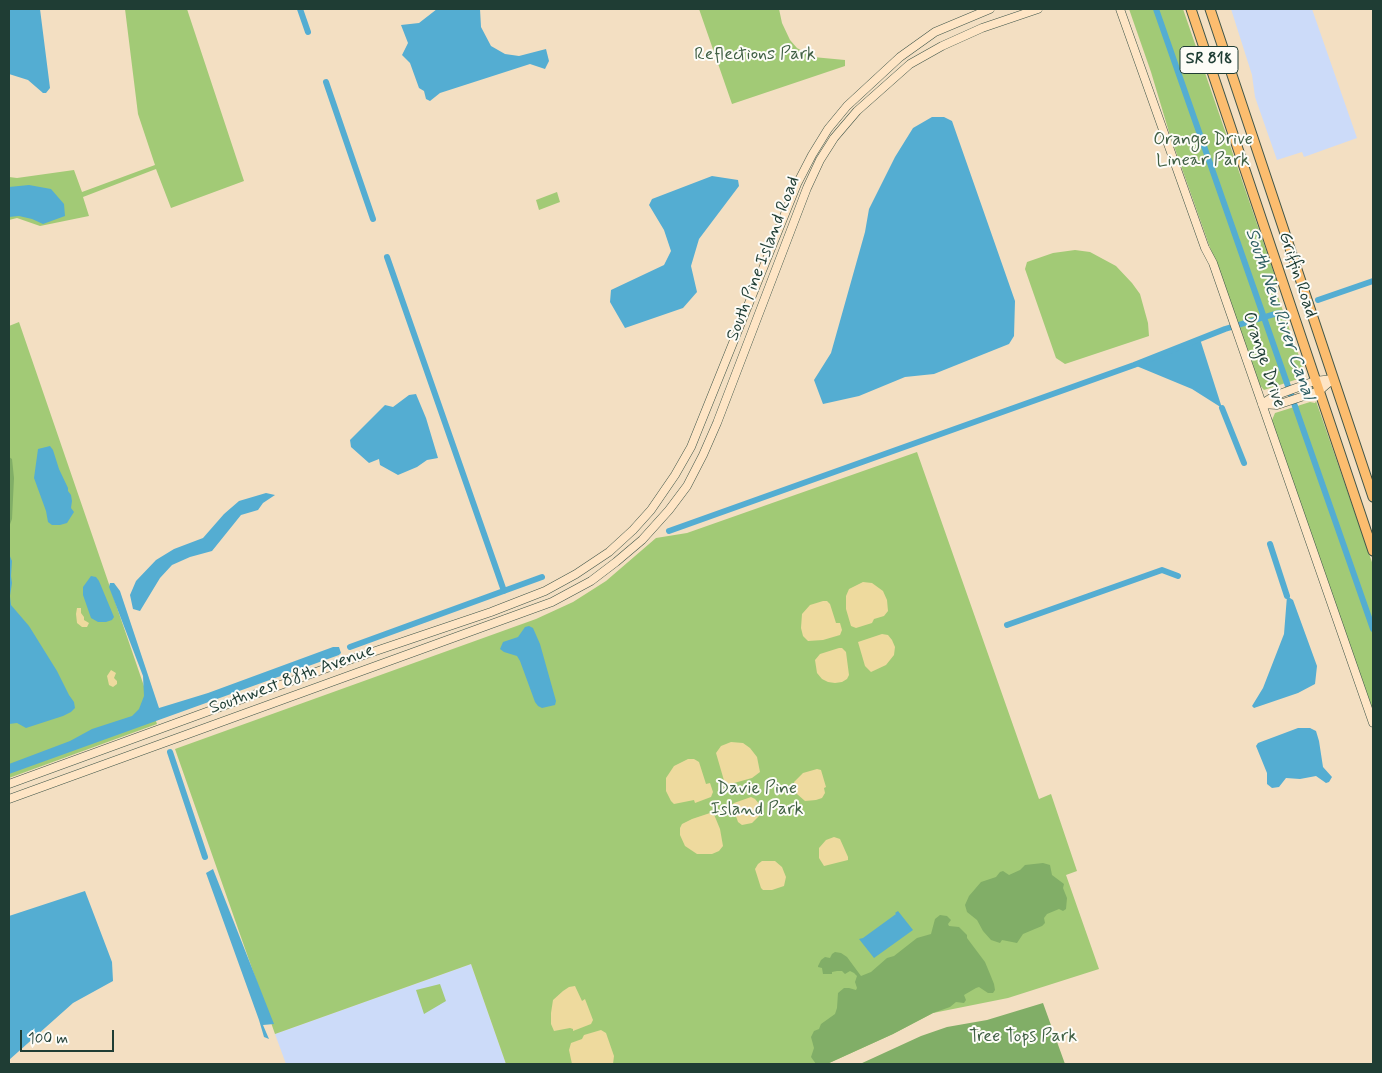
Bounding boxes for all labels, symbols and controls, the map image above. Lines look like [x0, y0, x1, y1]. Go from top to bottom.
park label: Reflections Park [694, 44, 816, 66]
road number: SR 818 [1180, 46, 1238, 74]
park label: Orange Drive Linear Park [1153, 129, 1253, 172]
street label: South Pine Island Road [723, 174, 805, 344]
water label: South New River Canal [1239, 226, 1319, 402]
street label: Griffin Road [1273, 229, 1321, 321]
street label: Orange Drive [1237, 309, 1289, 411]
street label: Southwest 88th Avenue [206, 640, 378, 720]
park label: Davie Pine Island Park [710, 778, 804, 821]
scale bar [22, 1020, 116, 1052]
park label: Tree Tops Park [969, 1026, 1077, 1048]
text: 100 m [28, 1029, 68, 1049]

